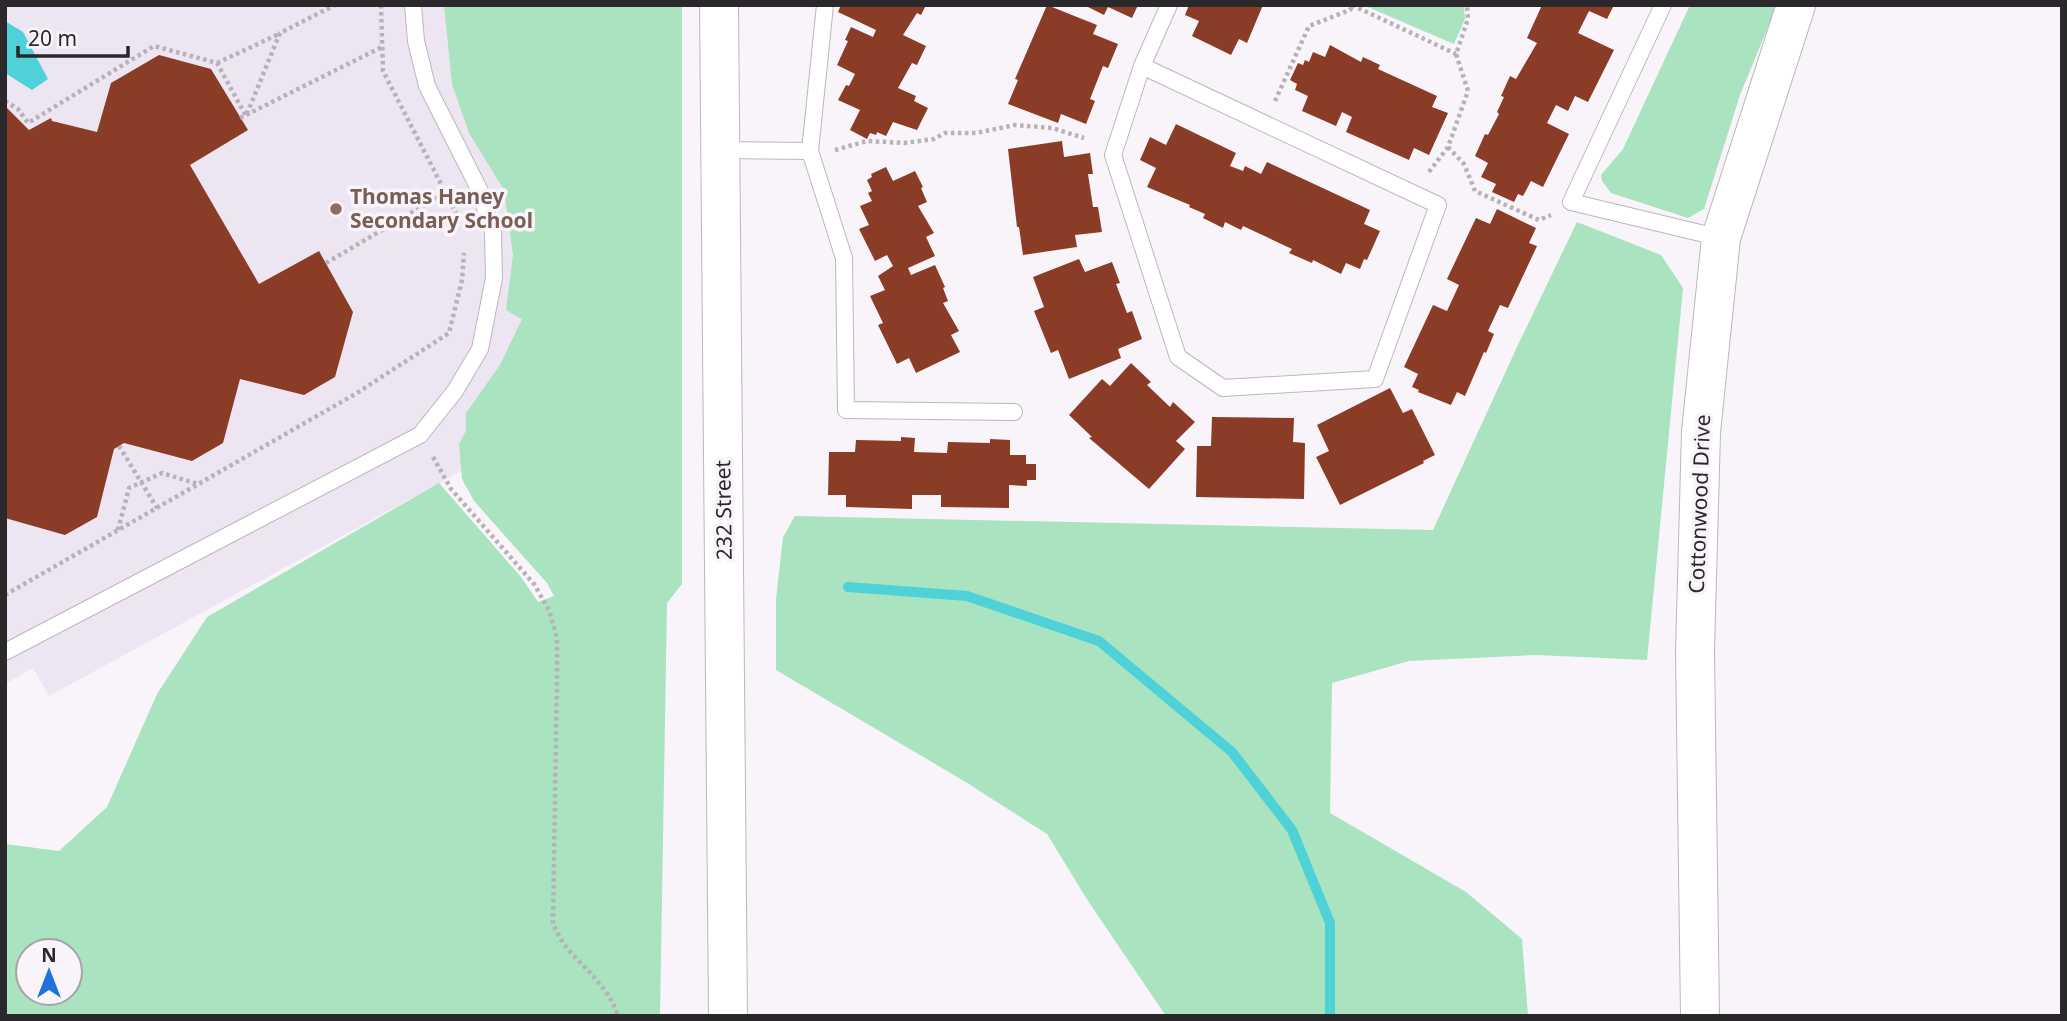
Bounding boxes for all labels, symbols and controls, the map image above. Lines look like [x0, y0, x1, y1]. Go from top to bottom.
scale bar [18, 14, 128, 58]
text: 20 m [28, 24, 77, 52]
place label: Thomas Haney Secondary School [350, 182, 533, 234]
marker: Thomas Haney Secondary School [328, 201, 344, 217]
street label: Cottonwood Drive [1682, 414, 1716, 594]
street label: 232 Street [708, 459, 738, 560]
north arrow [14, 937, 84, 1007]
text: N [41, 942, 57, 968]

